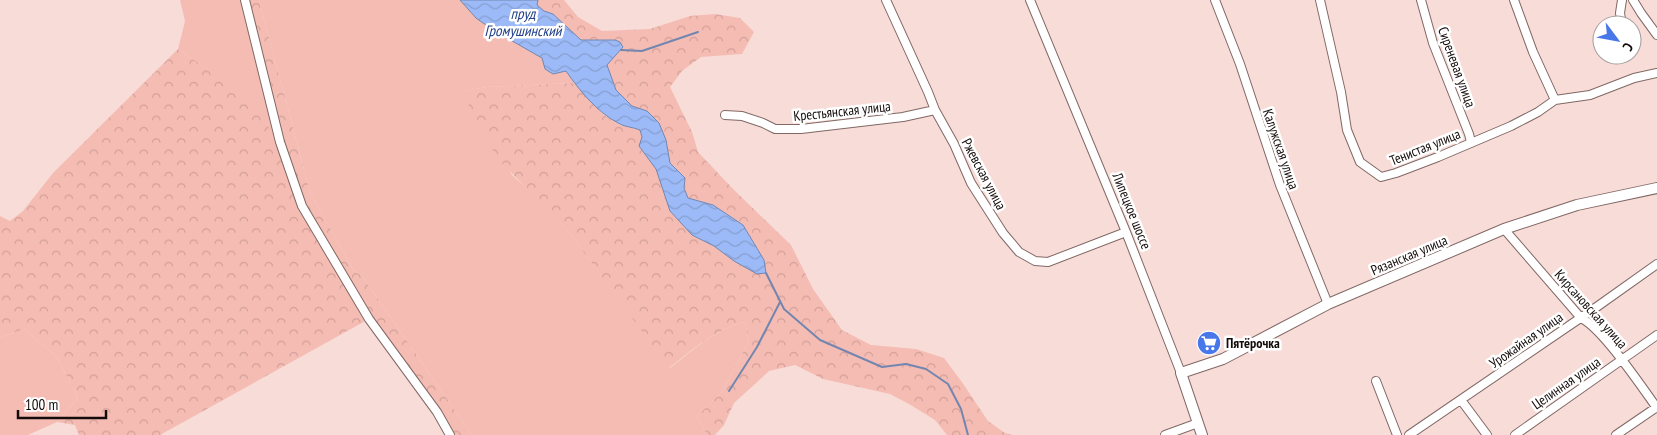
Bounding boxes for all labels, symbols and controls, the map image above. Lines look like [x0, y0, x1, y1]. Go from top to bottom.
water label: пруд Громушинский [485, 4, 563, 40]
north arrow [1592, 15, 1642, 65]
street label: Сиреневая улица [1434, 24, 1480, 110]
text: С [1618, 39, 1637, 55]
street label: Крестьянская улица [792, 97, 892, 125]
street label: Калужская улица [1259, 106, 1303, 192]
street label: Тенистая улица [1387, 125, 1463, 169]
street label: Ржевская улица [958, 135, 1010, 213]
street label: Липецкое шоссе [1108, 169, 1156, 252]
street label: Рязанская улица [1368, 231, 1450, 279]
street label: Кирсановская улица [1551, 266, 1631, 352]
street label: Урожайная улица [1486, 308, 1566, 372]
supermarket icon: Пятёрочка [1196, 330, 1222, 356]
place label: Пятёрочка [1226, 334, 1280, 352]
street label: Целинная улица [1528, 353, 1604, 413]
scale bar [18, 388, 105, 420]
text: 100 m [25, 395, 58, 414]

